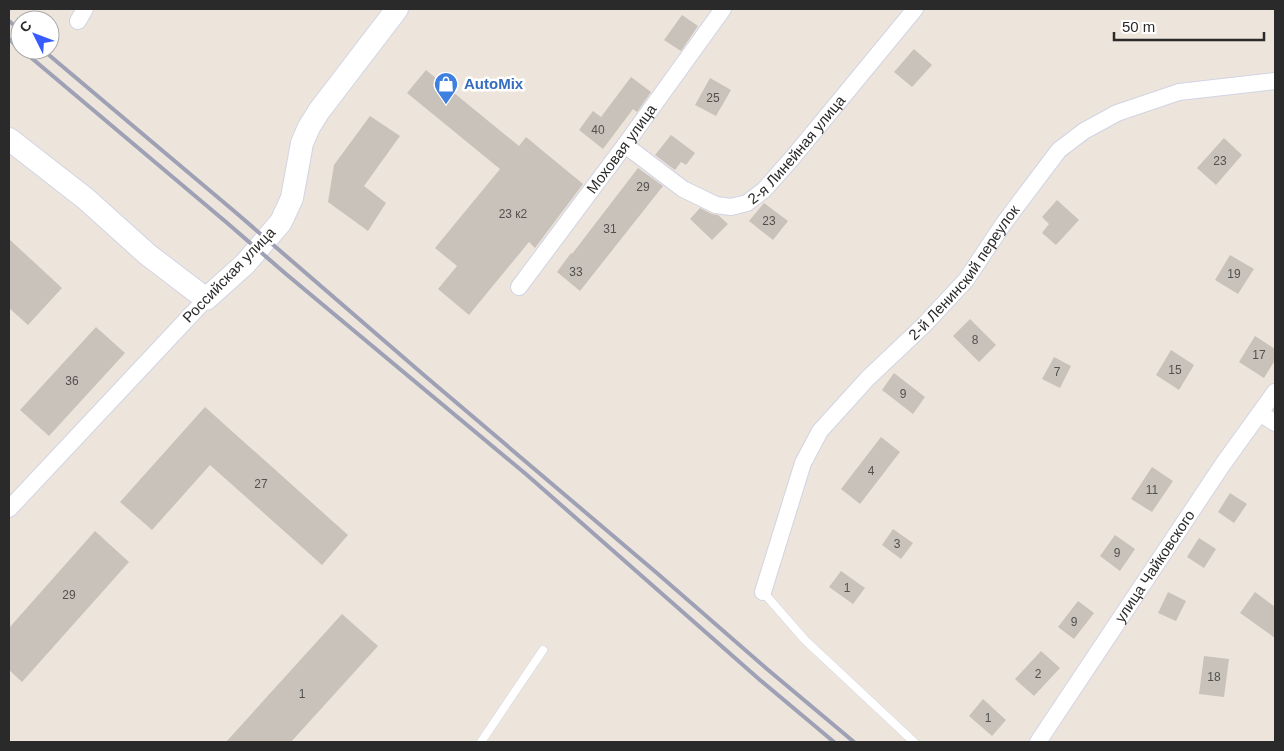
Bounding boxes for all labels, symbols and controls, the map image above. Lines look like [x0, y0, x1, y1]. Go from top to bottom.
north arrow [10, 10, 60, 60]
scale bar [1114, 10, 1264, 42]
text: С [16, 17, 35, 35]
text: 50 m [1122, 18, 1155, 35]
shop icon: AutoMix [433, 71, 459, 105]
place label: AutoMix [464, 75, 524, 92]
house number: 25 [706, 91, 720, 105]
street label: 2-я Линейная улица [744, 91, 849, 207]
street label: Моховая улица [583, 100, 660, 197]
house number: 40 [591, 123, 605, 137]
house number: 23 [1213, 154, 1227, 168]
house number: 29 [636, 180, 650, 194]
street label: 2-й Ленинский переулок [905, 201, 1023, 343]
house number: 23 к2 [499, 207, 528, 221]
house number: 23 [762, 214, 776, 228]
house number: 31 [603, 222, 617, 236]
street label: Российская улица [179, 223, 279, 326]
house number: 33 [569, 265, 583, 279]
house number: 19 [1227, 267, 1241, 281]
house number: 8 [972, 333, 979, 347]
house number: 17 [1252, 348, 1266, 362]
house number: 15 [1168, 363, 1182, 377]
house number: 7 [1054, 365, 1061, 379]
house number: 36 [65, 374, 79, 388]
house number: 9 [900, 387, 907, 401]
house number: 4 [868, 464, 875, 478]
house number: 27 [254, 477, 268, 491]
house number: 11 [1146, 483, 1159, 497]
street label: улица Чайковского [1111, 507, 1198, 625]
house number: 3 [894, 537, 901, 551]
house number: 9 [1114, 546, 1121, 560]
house number: 1 [844, 581, 851, 595]
house number: 29 [62, 588, 76, 602]
house number: 9 [1071, 615, 1078, 629]
house number: 2 [1035, 667, 1042, 681]
house number: 18 [1207, 670, 1221, 684]
house number: 1 [299, 687, 306, 701]
house number: 1 [985, 711, 992, 725]

